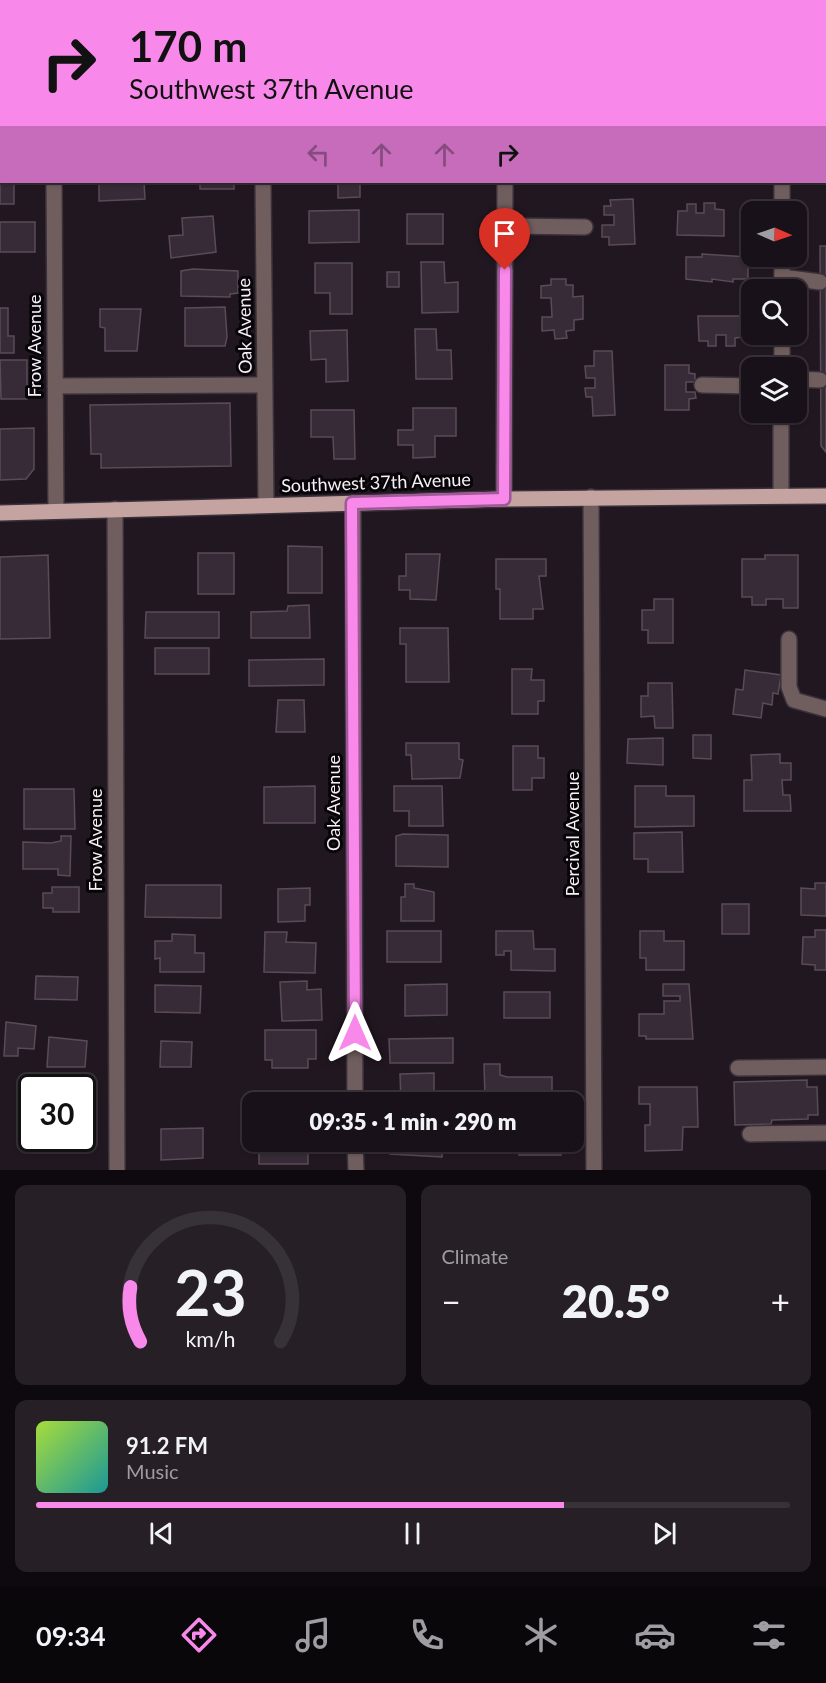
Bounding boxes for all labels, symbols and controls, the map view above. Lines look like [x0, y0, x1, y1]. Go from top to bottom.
text: 170 m [129, 21, 247, 71]
icon: right [30, 24, 108, 102]
text: Southwest 37th Avenue [129, 72, 414, 105]
icon: left [302, 138, 335, 171]
icon: ahead [365, 138, 398, 171]
icon: ahead [428, 138, 461, 171]
icon: right [491, 138, 524, 171]
north arrow [741, 201, 807, 267]
map controls [741, 201, 807, 423]
pin [479, 208, 530, 270]
icon: arrive [488, 217, 521, 250]
street label: Oak Avenue [232, 278, 256, 374]
button: search [741, 279, 807, 345]
street label: Frow Avenue [23, 294, 45, 398]
button: layers [741, 357, 807, 423]
street label: Southwest 37th Avenue [281, 468, 471, 496]
street label: Oak Avenue [322, 755, 344, 851]
street label: Percival Avenue [561, 772, 583, 896]
street label: Frow Avenue [84, 788, 106, 892]
position arrow [323, 1001, 387, 1065]
speed limit sign: 30 [18, 1074, 96, 1152]
text: 09:35 · 1 min · 290 m [310, 1108, 516, 1135]
text: Climate [442, 1244, 508, 1268]
text: 23 [174, 1254, 246, 1329]
text: 20.5° [562, 1274, 670, 1328]
text: − [442, 1281, 461, 1321]
text: + [771, 1281, 790, 1321]
text: km/h [185, 1326, 235, 1352]
text: 91.2 FM [126, 1432, 208, 1459]
text: Music [126, 1459, 179, 1483]
icon: previous [145, 1517, 178, 1550]
icon: pause [396, 1517, 429, 1550]
icon: next [648, 1517, 681, 1550]
icon: directions [178, 1614, 220, 1656]
icon: music [292, 1614, 334, 1656]
icon: phone [406, 1614, 448, 1656]
icon: climate [520, 1614, 562, 1656]
icon: car [634, 1614, 676, 1656]
icon: filters [748, 1614, 790, 1656]
text: 09:34 [36, 1619, 106, 1652]

